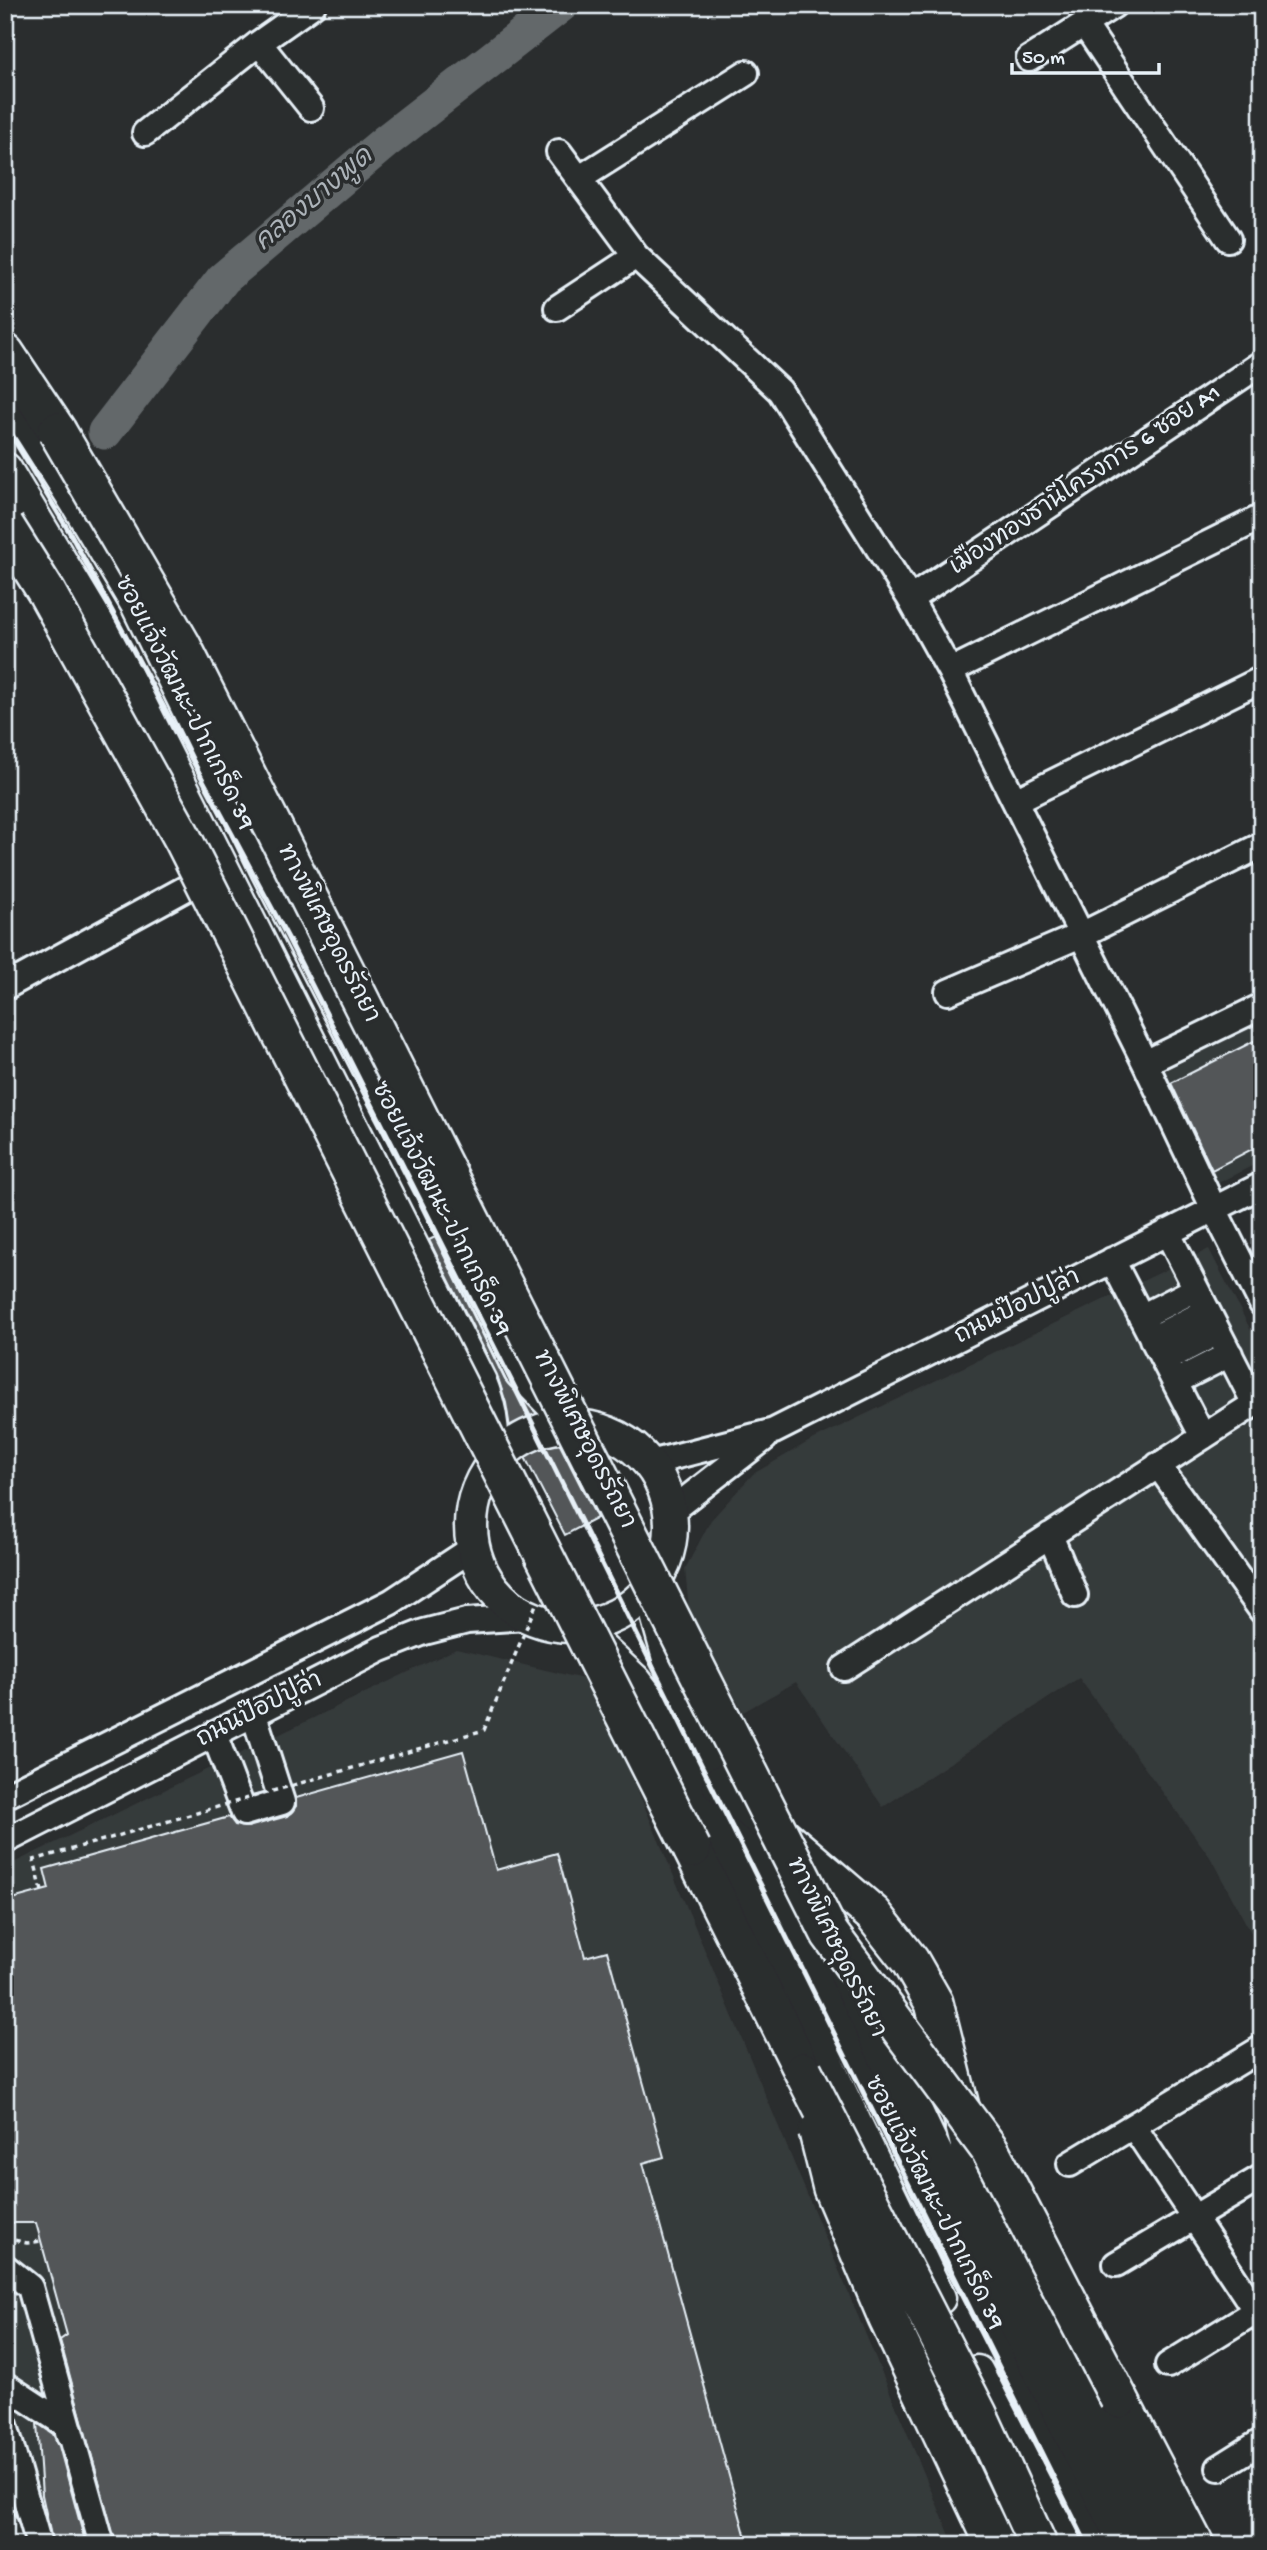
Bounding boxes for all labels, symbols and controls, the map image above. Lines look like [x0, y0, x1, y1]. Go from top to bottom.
scale bar [1012, 32, 1158, 76]
text: 50 m [1022, 47, 1065, 72]
water label: คลองบางพูด [250, 142, 381, 259]
street label: เมืองทองธานีโครงการ 6 ซอย A1 [942, 375, 1227, 583]
street label: ซอยแจ้งวัฒนะ-ปากเกร็ด 39 [106, 570, 263, 835]
street label: ทางพิเศษอุดรรัถยา [269, 838, 387, 1028]
street label: ซอยแจ้งวัฒนะ-ปากเกร็ด 39 [363, 1076, 520, 1341]
street label: ถนนป๊อปปูล่า [948, 1260, 1086, 1352]
street label: ทางพิเศษอุดรรัถยา [525, 1344, 643, 1534]
street label: ถนนป๊อปปูล่า [190, 1663, 328, 1755]
street label: ทางพิเศษอุดรรัถยา [779, 1852, 894, 2043]
street label: ซอยแจ้งวัฒนะ-ปากเกร็ด 39 [856, 2070, 1013, 2335]

